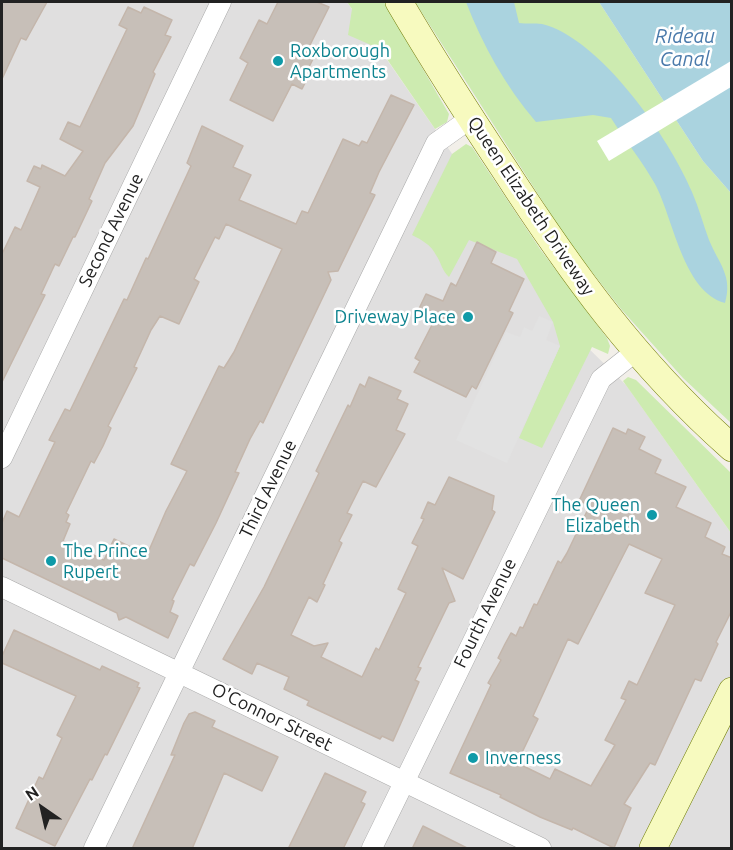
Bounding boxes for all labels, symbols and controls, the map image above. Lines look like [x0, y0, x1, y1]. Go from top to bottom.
water label: Rideau Canal [655, 24, 715, 71]
place label: Roxborough Apartments [290, 40, 390, 82]
marker: Roxborough Apartments [271, 54, 285, 68]
street label: Queen Elizabeth Driveway [463, 112, 599, 300]
street label: Second Avenue [74, 170, 148, 290]
place label: Driveway Place [334, 306, 456, 328]
marker: Driveway Place [461, 310, 475, 324]
street label: Third Avenue [235, 436, 301, 542]
place label: The Queen Elizabeth [551, 494, 640, 536]
marker: The Queen Elizabeth [645, 508, 659, 522]
place label: The Prince Rupert [63, 540, 148, 582]
marker: The Prince Rupert [44, 554, 58, 568]
street label: Fourth Avenue [449, 555, 521, 671]
street label: O'Connor Street [208, 678, 336, 756]
place label: Inverness [485, 747, 561, 769]
marker: Inverness [466, 751, 480, 765]
north arrow [12, 778, 72, 838]
text: N [22, 782, 42, 804]

